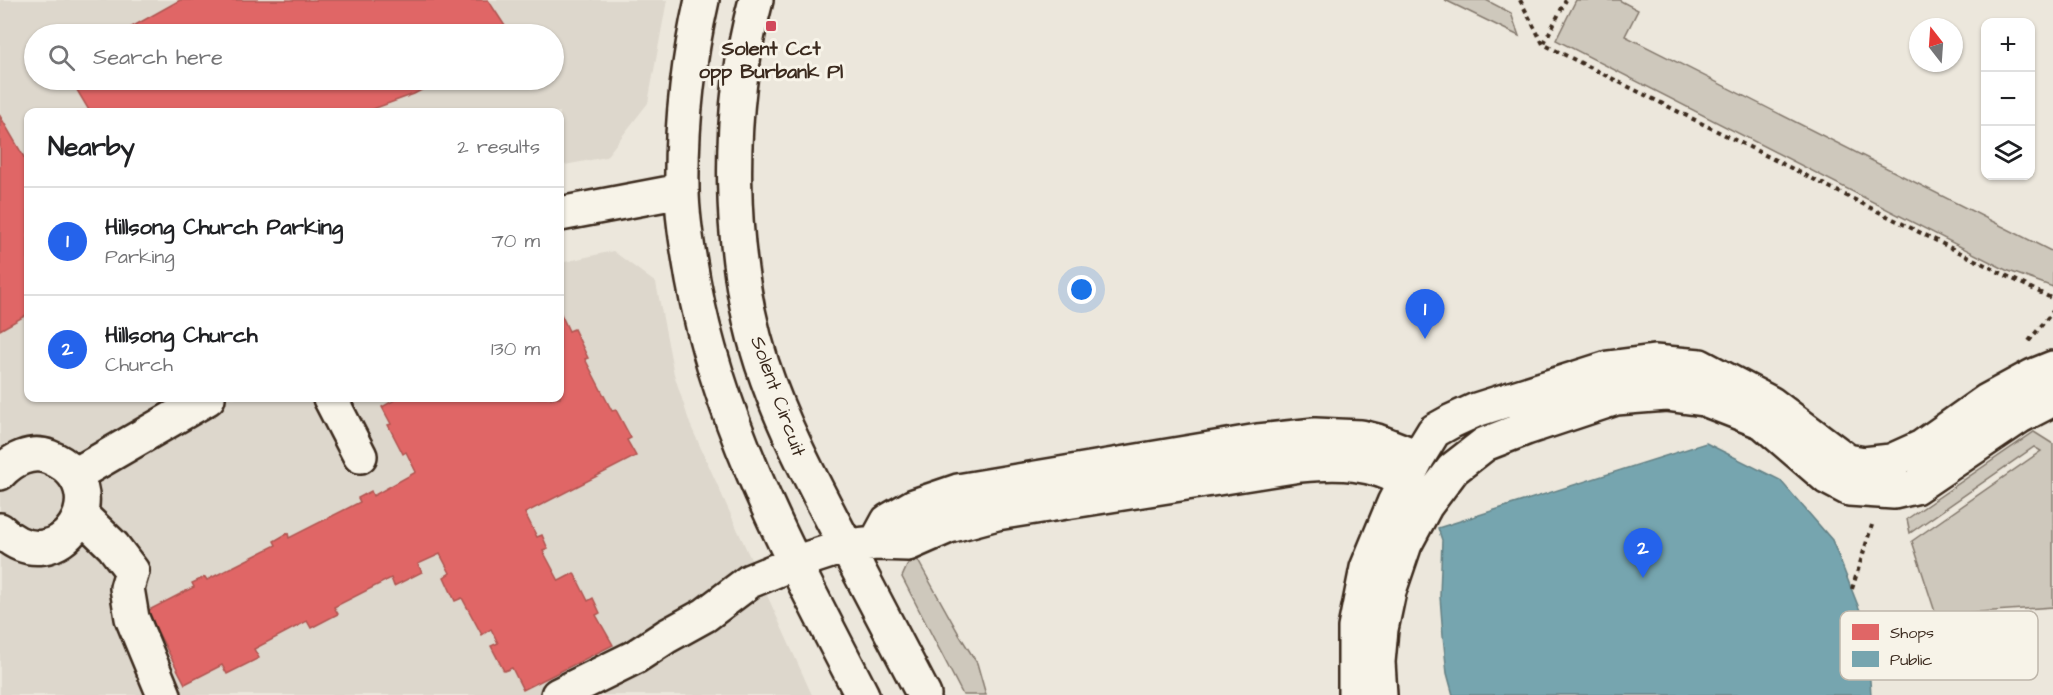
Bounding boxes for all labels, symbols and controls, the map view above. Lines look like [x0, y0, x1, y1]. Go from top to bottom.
north arrow [1909, 18, 1963, 72]
map controls [1981, 18, 2035, 180]
button: + [1981, 18, 2035, 72]
marker: Solent Cct opp Burbank Pl [764, 19, 778, 33]
search box [24, 24, 564, 90]
place label: Solent Cct opp Burbank Pl [699, 35, 843, 86]
icon: search [45, 41, 78, 74]
text: Search here [93, 42, 223, 73]
button: − [1981, 72, 2035, 126]
button: layers [1981, 126, 2035, 180]
text: Nearby [48, 129, 135, 165]
text: 2 results [457, 133, 540, 161]
text: Hillsong Church Parking [105, 212, 343, 243]
text: 1 [66, 227, 69, 255]
text: 70 m [492, 227, 540, 255]
text: Parking [105, 243, 175, 271]
your location [1067, 275, 1096, 304]
pin: 1 [1406, 290, 1444, 339]
text: Hillsong Church [105, 320, 258, 351]
street label: Solent Circuit [743, 332, 813, 460]
text: 2 [62, 335, 73, 363]
text: 130 m [491, 335, 540, 363]
text: Church [105, 351, 173, 379]
pin: 2 [1624, 528, 1662, 578]
legend [1840, 611, 2038, 680]
text: Shops [1890, 622, 1934, 644]
text: Public [1890, 649, 1932, 671]

